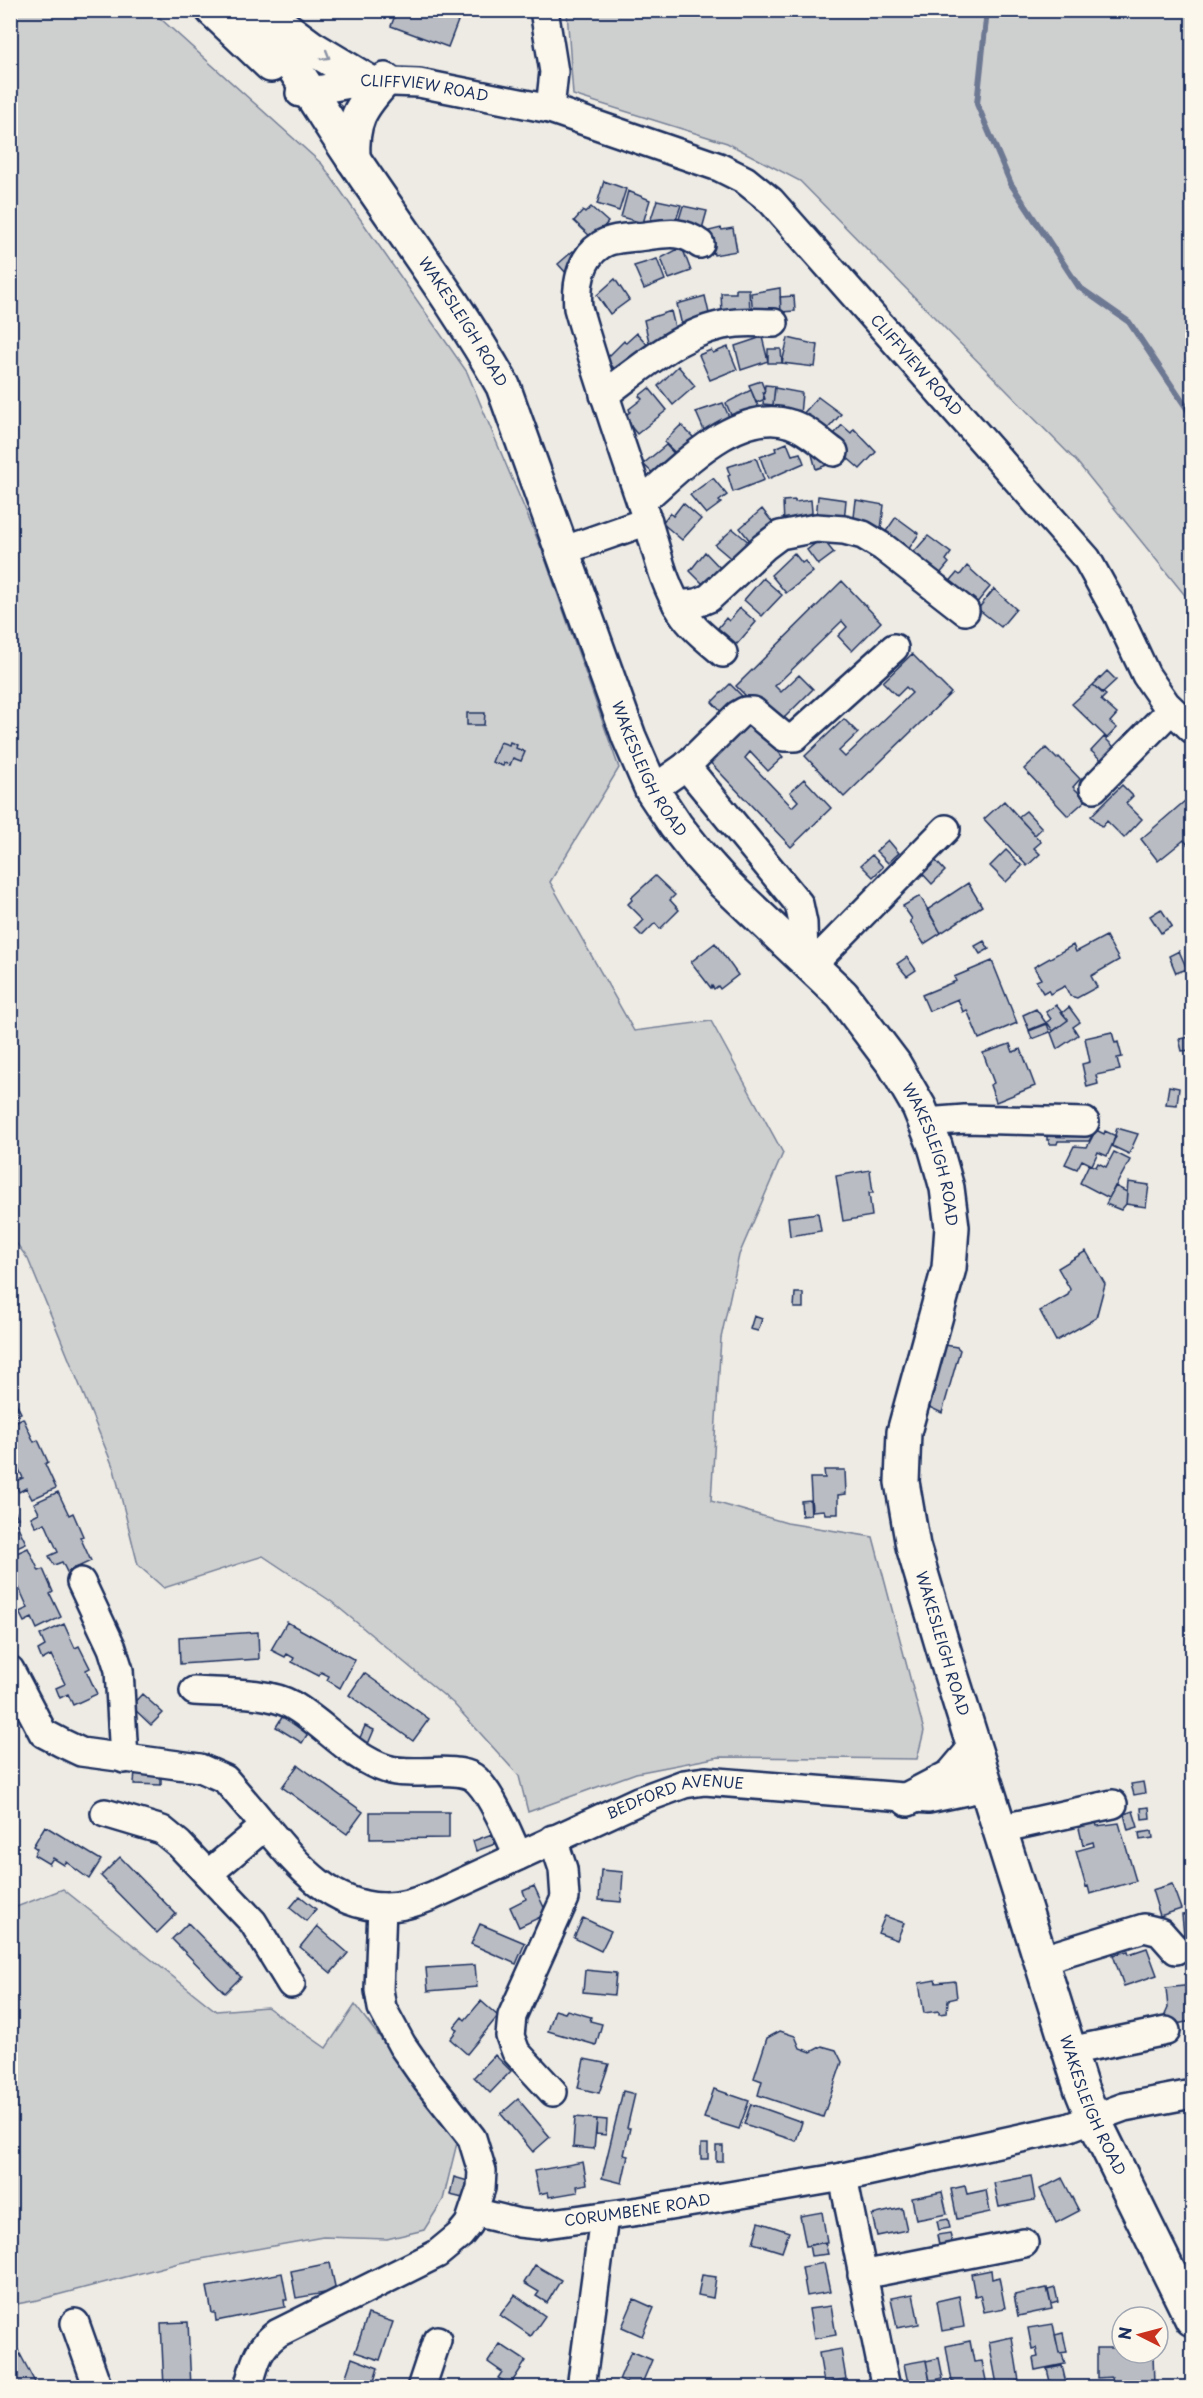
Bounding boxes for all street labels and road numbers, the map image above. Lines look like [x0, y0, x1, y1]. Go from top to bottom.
street label: CLIFFVIEW ROAD [358, 67, 491, 107]
street label: WAKESLEIGH ROAD [414, 252, 514, 391]
street label: CLIFFVIEW ROAD [866, 308, 969, 420]
street label: WAKESLEIGH ROAD [607, 697, 693, 841]
street label: WAKESLEIGH ROAD [897, 1078, 965, 1227]
street label: WAKESLEIGH ROAD [911, 1568, 976, 1718]
street label: BEDFORD AVENUE [602, 1768, 745, 1824]
street label: WAKESLEIGH ROAD [1055, 2032, 1133, 2179]
street label: CORUMBENE ROAD [563, 2186, 712, 2231]

